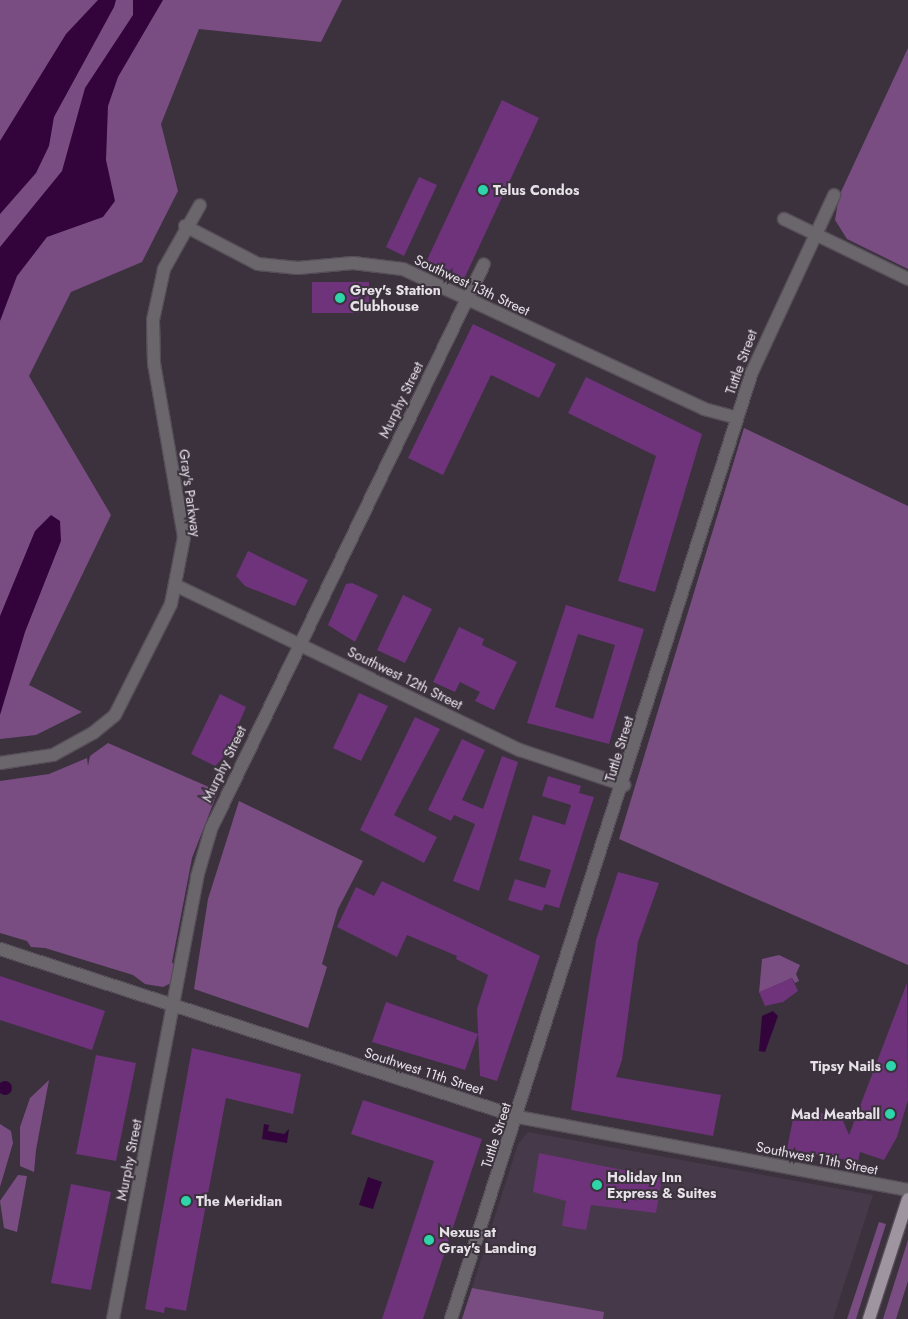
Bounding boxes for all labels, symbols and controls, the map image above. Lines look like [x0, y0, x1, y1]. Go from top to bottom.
place label: Telus Condos [493, 182, 579, 198]
marker: Telus Condos [477, 184, 489, 196]
street label: Southwest 13th Street [412, 251, 532, 319]
place label: Grey's Station Clubhouse [350, 282, 441, 314]
marker: Grey's Station Clubhouse [334, 292, 346, 304]
street label: Tuttle Street [722, 327, 760, 397]
street label: Murphy Street [375, 359, 427, 441]
street label: Gray's Parkway [176, 448, 204, 538]
street label: Southwest 12th Street [345, 643, 465, 713]
street label: Tuttle Street [601, 714, 637, 784]
street label: Murphy Street [198, 723, 250, 805]
street label: Southwest 11th Street [362, 1044, 486, 1098]
place label: Tipsy Nails [810, 1058, 881, 1074]
marker: Tipsy Nails [885, 1060, 897, 1072]
street label: Tuttle Street [478, 1100, 514, 1170]
place label: Mad Meatball [791, 1106, 880, 1122]
marker: Mad Meatball [884, 1108, 896, 1120]
street label: Murphy Street [113, 1118, 145, 1202]
street label: Southwest 11th Street [755, 1138, 879, 1178]
place label: Holiday Inn Express & Suites [607, 1169, 716, 1202]
marker: Holiday Inn Express & Suites [591, 1179, 603, 1191]
place label: The Meridian [196, 1193, 282, 1209]
marker: The Meridian [180, 1195, 192, 1207]
place label: Nexus at Gray's Landing [439, 1224, 536, 1256]
marker: Nexus at Gray's Landing [423, 1234, 435, 1246]

